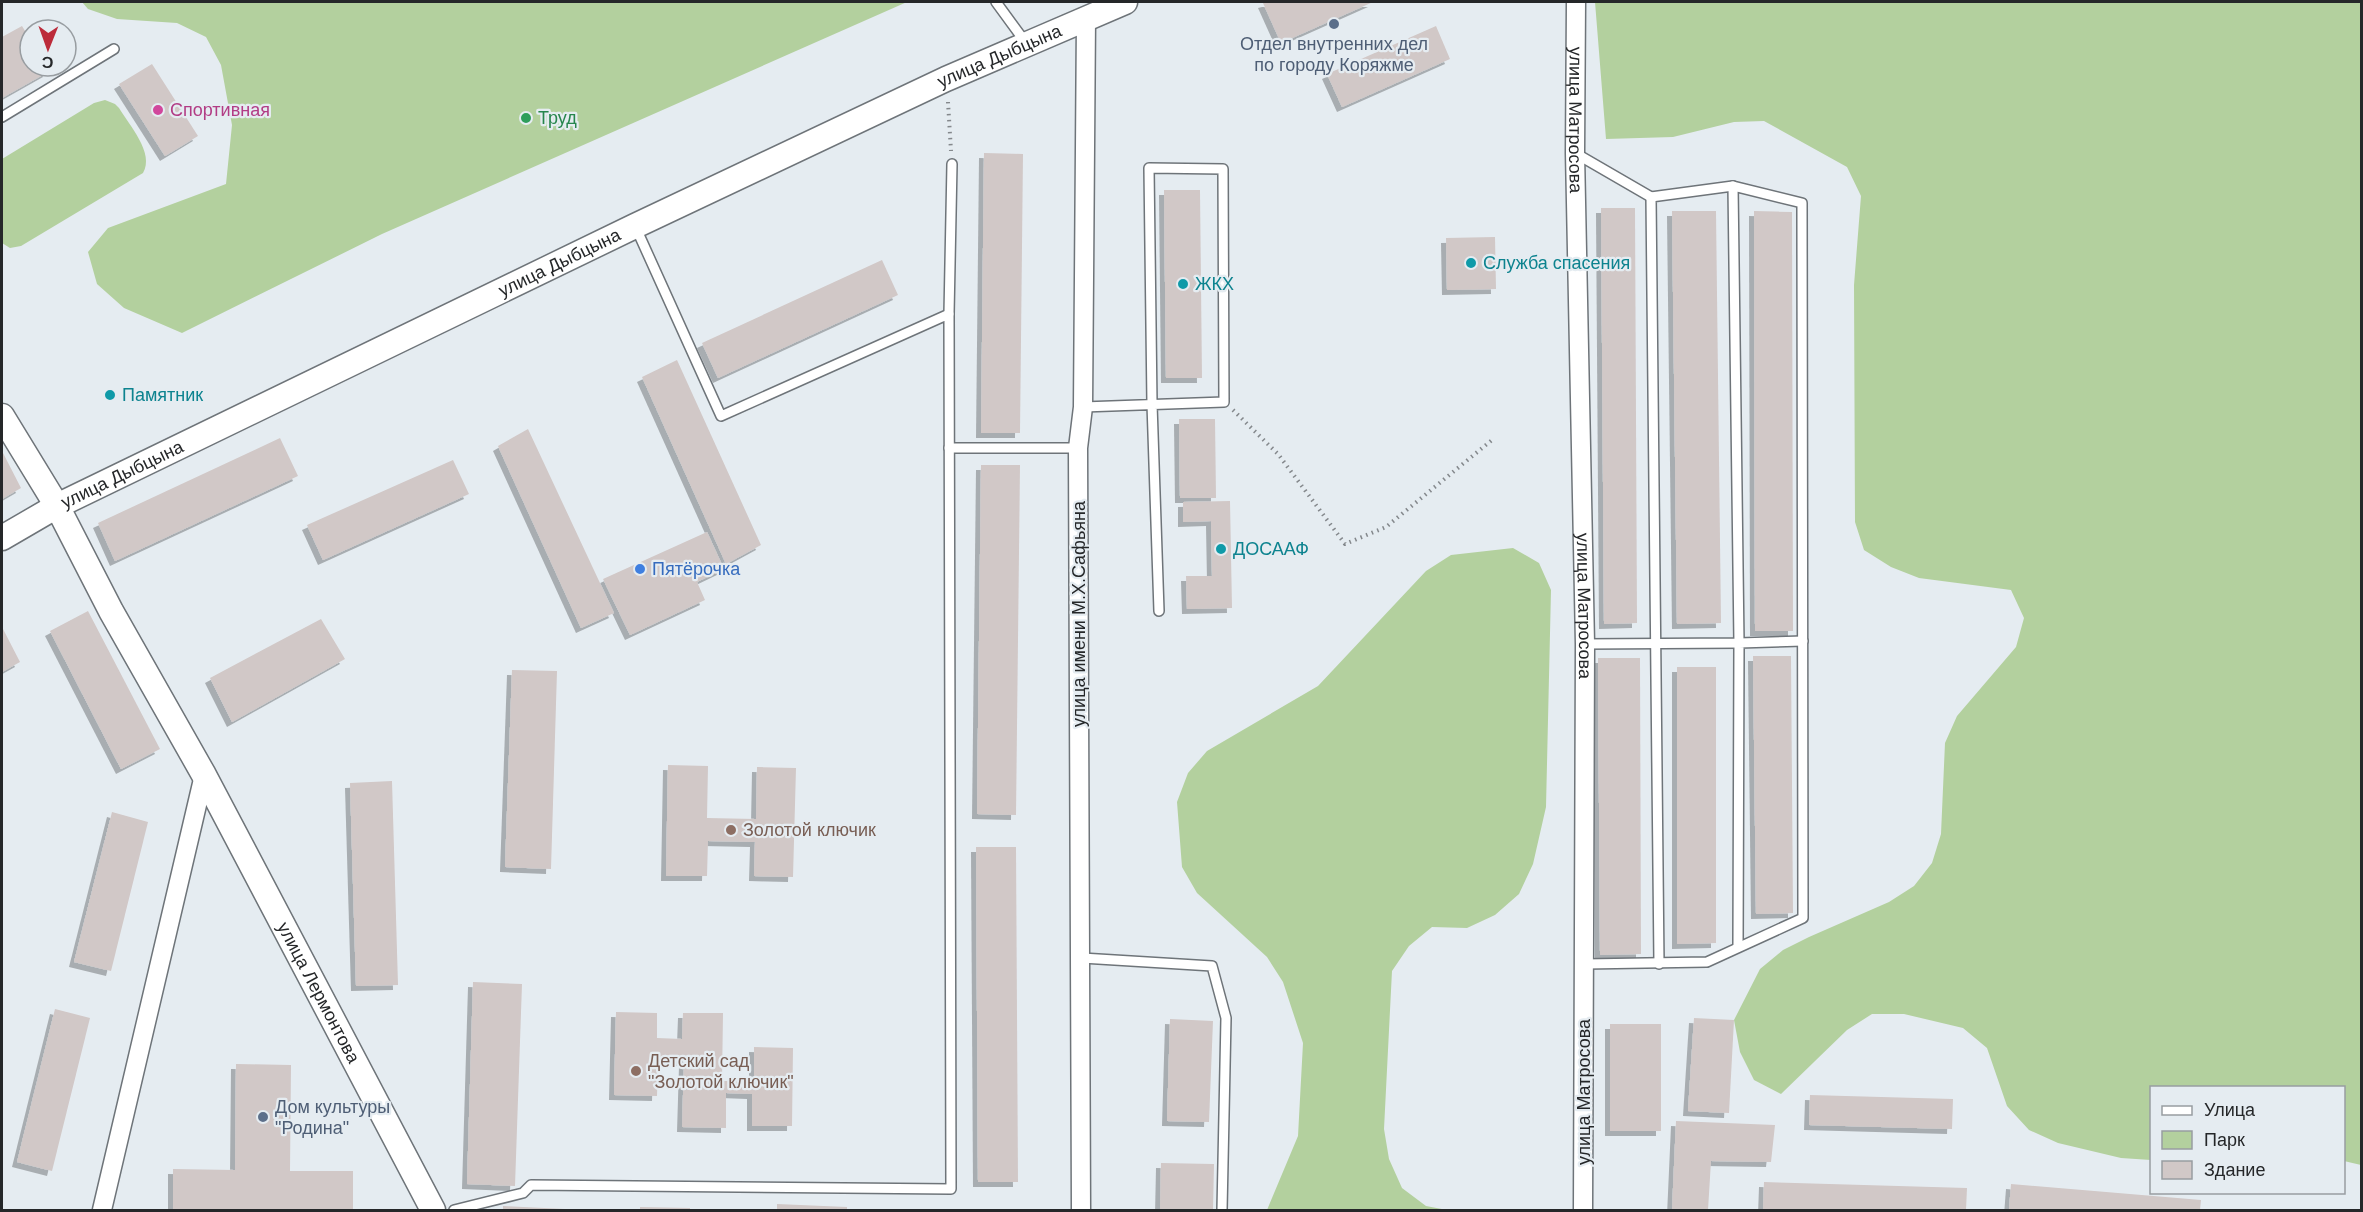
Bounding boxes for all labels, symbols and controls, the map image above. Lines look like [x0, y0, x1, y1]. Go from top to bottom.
marker: Отдел внутренних дел по городу Коряжме [1327, 17, 1341, 31]
north arrow [18, 18, 78, 78]
street label: улица Дыбцына [934, 20, 1065, 92]
place label: Отдел внутренних дел по городу Коряжме [1240, 34, 1428, 75]
street label: улица Матросова [1565, 47, 1586, 194]
text: С [41, 54, 54, 71]
place label: Спортивная [170, 100, 270, 120]
marker: Спортивная [151, 103, 165, 117]
place label: Труд [538, 108, 577, 128]
marker: Труд [519, 111, 533, 125]
street label: улица Дыбцына [495, 224, 625, 301]
place label: Служба спасения [1483, 253, 1630, 273]
marker: Служба спасения [1464, 256, 1478, 270]
place label: ЖКХ [1195, 274, 1234, 294]
marker: ЖКХ [1176, 277, 1190, 291]
place label: Памятник [122, 385, 203, 405]
marker: Памятник [103, 388, 117, 402]
street label: улица Дыбцына [58, 436, 187, 512]
street label: улица имени М.Х.Сафьяна [1069, 500, 1089, 727]
street label: улица Матросова [1573, 533, 1595, 680]
place label: ДОСААФ [1233, 539, 1309, 559]
marker: ДОСААФ [1214, 542, 1228, 556]
place label: Пятёрочка [652, 559, 741, 579]
marker: Пятёрочка [633, 562, 647, 576]
place label: Золотой ключик [743, 820, 876, 840]
marker: Золотой ключик [724, 823, 738, 837]
street label: улица Лермонтова [273, 919, 364, 1067]
street label: улица Матросова [1574, 1018, 1594, 1165]
place label: Детский сад "Золотой ключик" [648, 1051, 794, 1092]
marker: Детский сад "Золотой ключик" [629, 1064, 643, 1078]
legend [2150, 1086, 2345, 1194]
place label: Дом культуры "Родина" [275, 1097, 390, 1138]
text: Улица [2204, 1100, 2256, 1120]
marker: Дом культуры "Родина" [256, 1110, 270, 1124]
text: Парк [2204, 1130, 2245, 1150]
text: Здание [2204, 1160, 2265, 1180]

